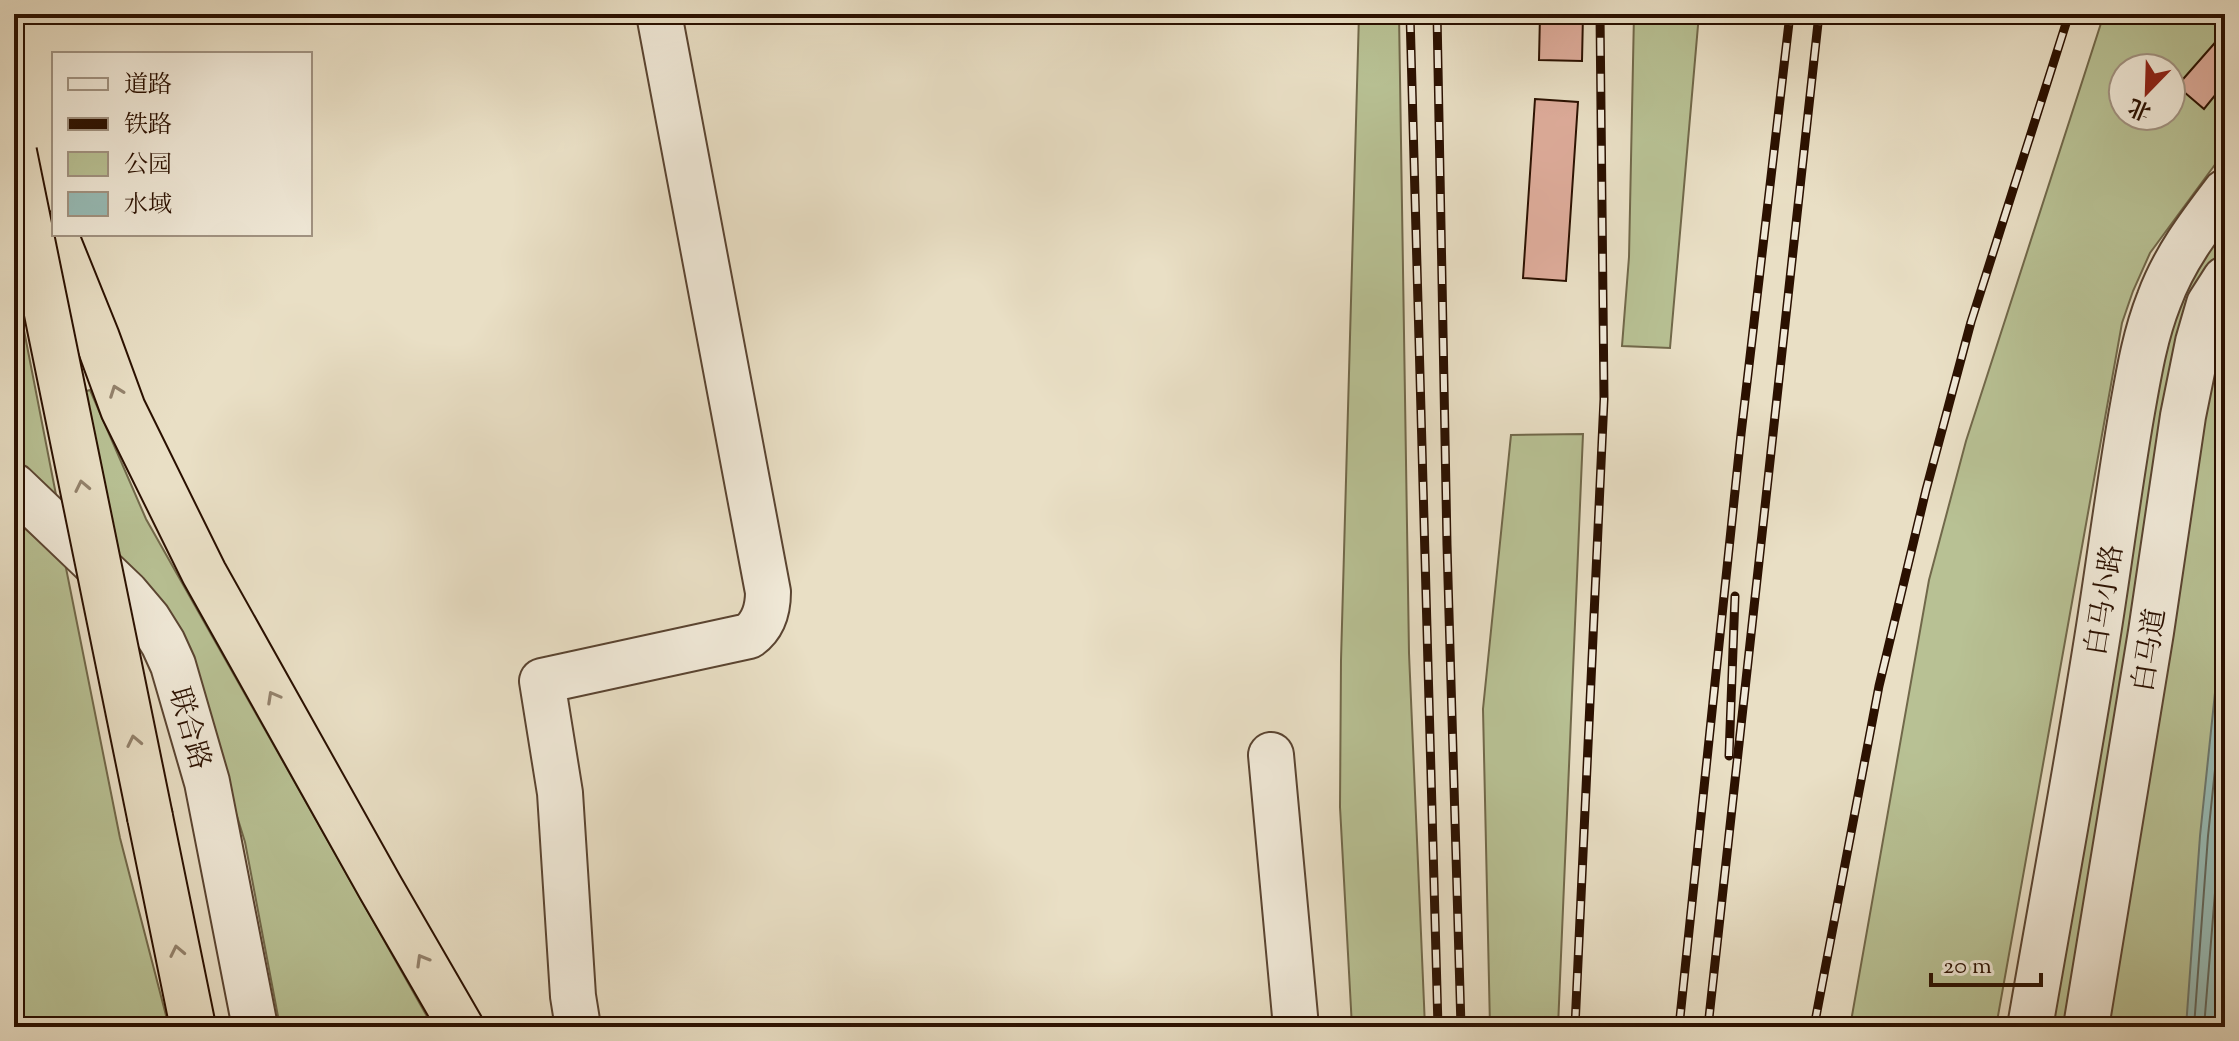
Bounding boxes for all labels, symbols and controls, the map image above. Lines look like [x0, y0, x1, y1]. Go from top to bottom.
legend [52, 52, 312, 236]
north arrow [2107, 52, 2187, 132]
text: 道路 [124, 69, 172, 103]
text: 北 [2124, 89, 2157, 127]
text: 铁路 [124, 109, 172, 143]
text: 公园 [124, 149, 172, 183]
text: 水域 [124, 189, 172, 223]
one-way arrow [109, 385, 126, 399]
one-way arrow [74, 480, 91, 493]
street label: 白马小路 [2077, 542, 2134, 659]
street label: 白马道 [2125, 606, 2177, 695]
street label: 联合路 [157, 683, 219, 775]
one-way arrow [267, 691, 283, 706]
one-way arrow [126, 735, 143, 748]
scale bar [1931, 937, 2041, 987]
one-way arrow [170, 944, 187, 957]
text: 20 m [1943, 950, 1992, 984]
one-way arrow [416, 954, 432, 968]

